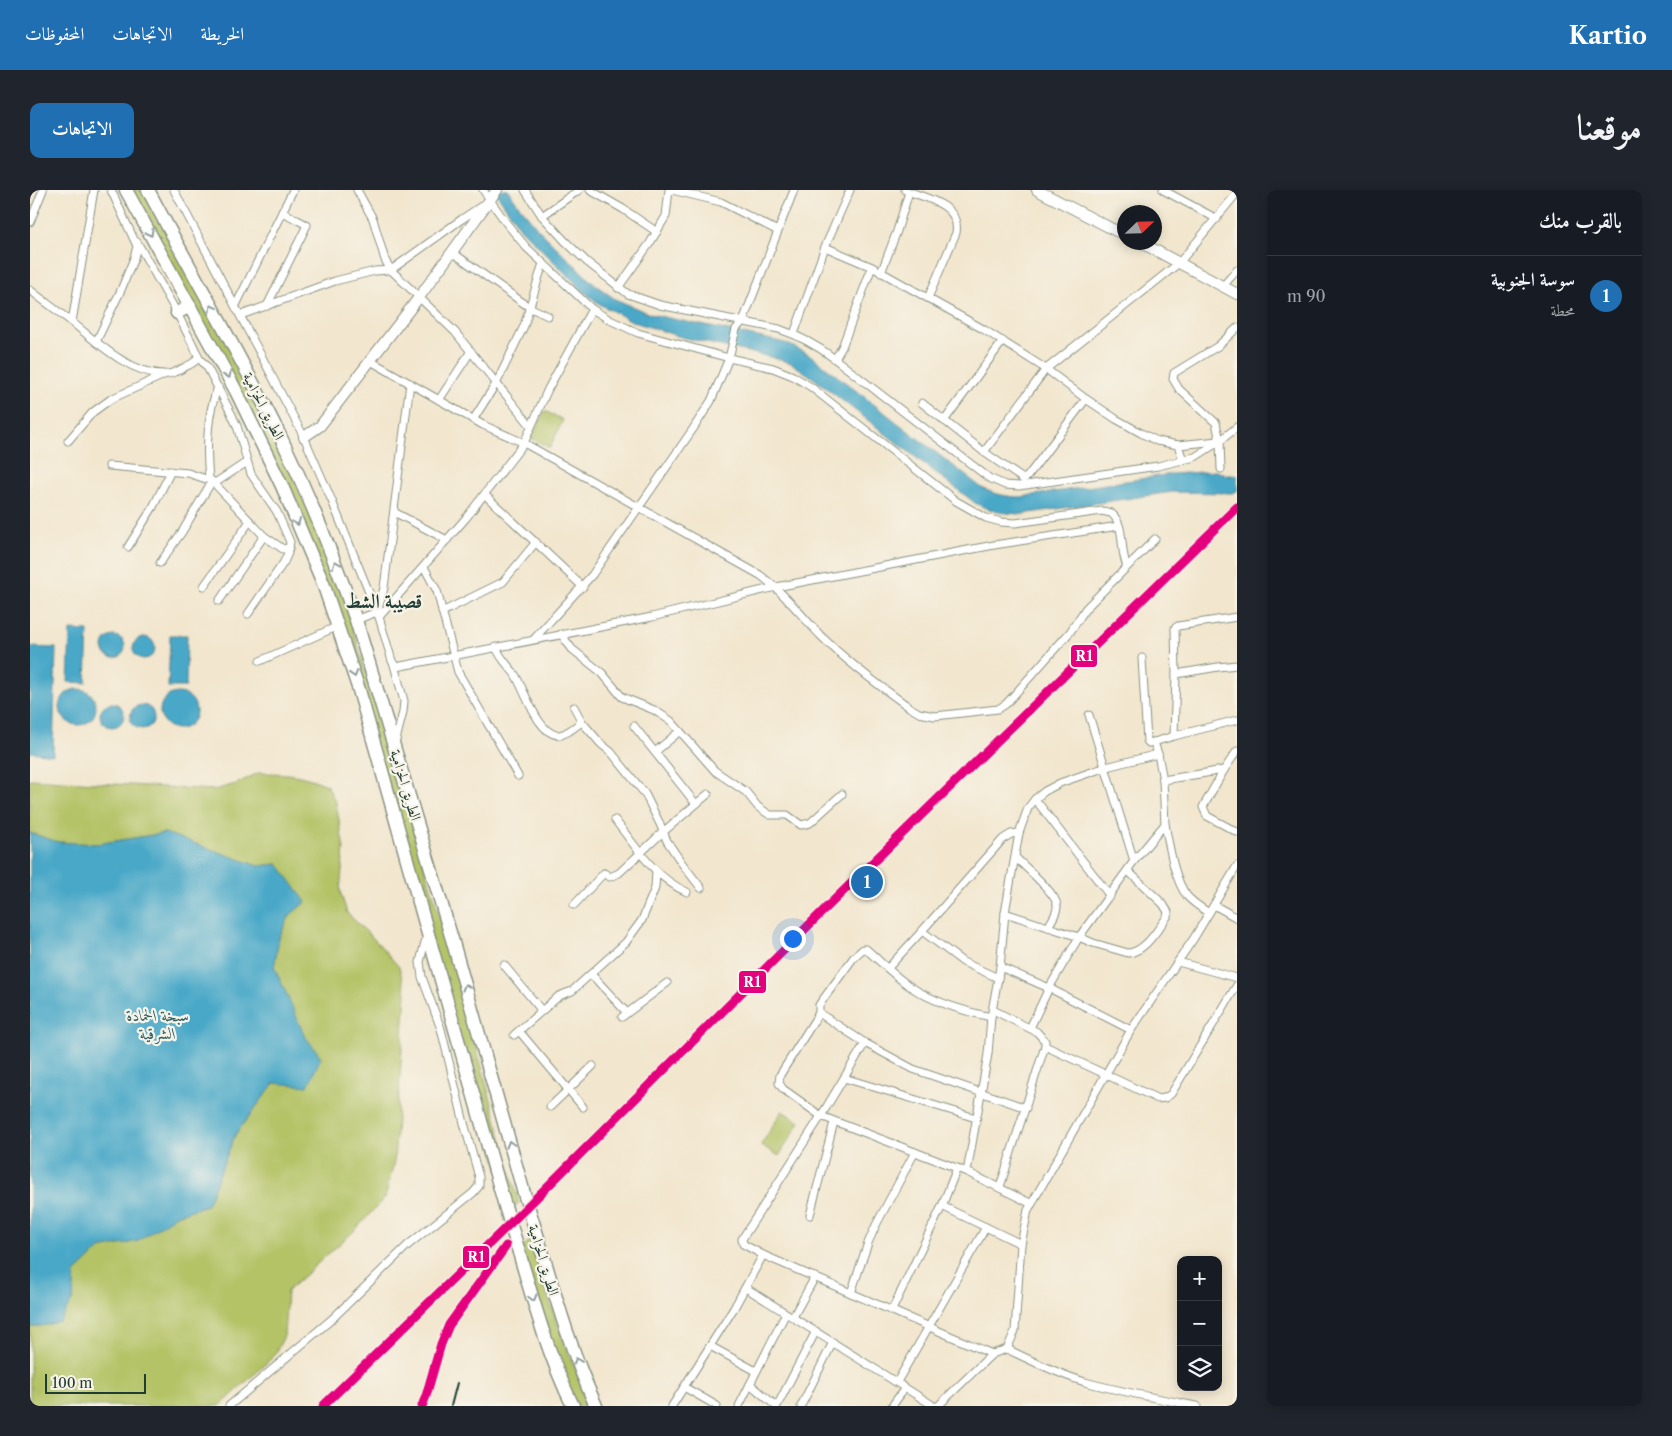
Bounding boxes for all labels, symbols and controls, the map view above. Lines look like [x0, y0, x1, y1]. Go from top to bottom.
text: Kartio [1569, 21, 1647, 50]
text: المحفوظات [25, 23, 84, 45]
text: الاتجاهات [112, 23, 172, 45]
text: الخريطة [200, 23, 244, 45]
button: الاتجاهات [30, 103, 134, 158]
text: موقعنا [1577, 105, 1642, 148]
north arrow [1117, 205, 1162, 250]
text: بالقرب منك [1539, 208, 1622, 233]
one-way arrow [143, 227, 153, 236]
text: سوسة الجنوبية [1491, 268, 1575, 291]
text: 90 m [1287, 286, 1326, 306]
text: 1 [1602, 286, 1610, 306]
text: محطة [1550, 300, 1575, 320]
one-way arrow [209, 304, 219, 313]
street label: الطريق الحزامية [238, 369, 289, 443]
one-way arrow [222, 370, 232, 379]
one-way arrow [291, 517, 302, 526]
one-way arrow [331, 560, 342, 569]
district label: قصيبة الشط [346, 589, 422, 613]
line badge: R1 [1070, 644, 1098, 668]
text: R1 [1075, 647, 1093, 665]
one-way arrow [348, 670, 358, 678]
street label: الطريق الحزامية [385, 747, 426, 823]
pin: 1 [851, 863, 883, 901]
your location [780, 926, 806, 952]
line badge: R1 [738, 970, 767, 994]
text: R1 [743, 973, 761, 991]
one-way arrow [461, 984, 471, 992]
water label: سبخة الحمادة الشرقية [126, 1005, 189, 1044]
one-way arrow [505, 1140, 515, 1148]
street label: الطريق الحزامية [523, 1222, 564, 1298]
line badge: R1 [462, 1245, 490, 1269]
text: R1 [467, 1248, 485, 1266]
map controls [1177, 1256, 1222, 1391]
button: + [1177, 1256, 1222, 1301]
one-way arrow [527, 1294, 537, 1302]
button: − [1177, 1301, 1222, 1346]
button: layers [1177, 1346, 1222, 1391]
one-way arrow [572, 1358, 582, 1366]
scale bar [45, 1371, 146, 1394]
text: 100 m [52, 1374, 92, 1392]

